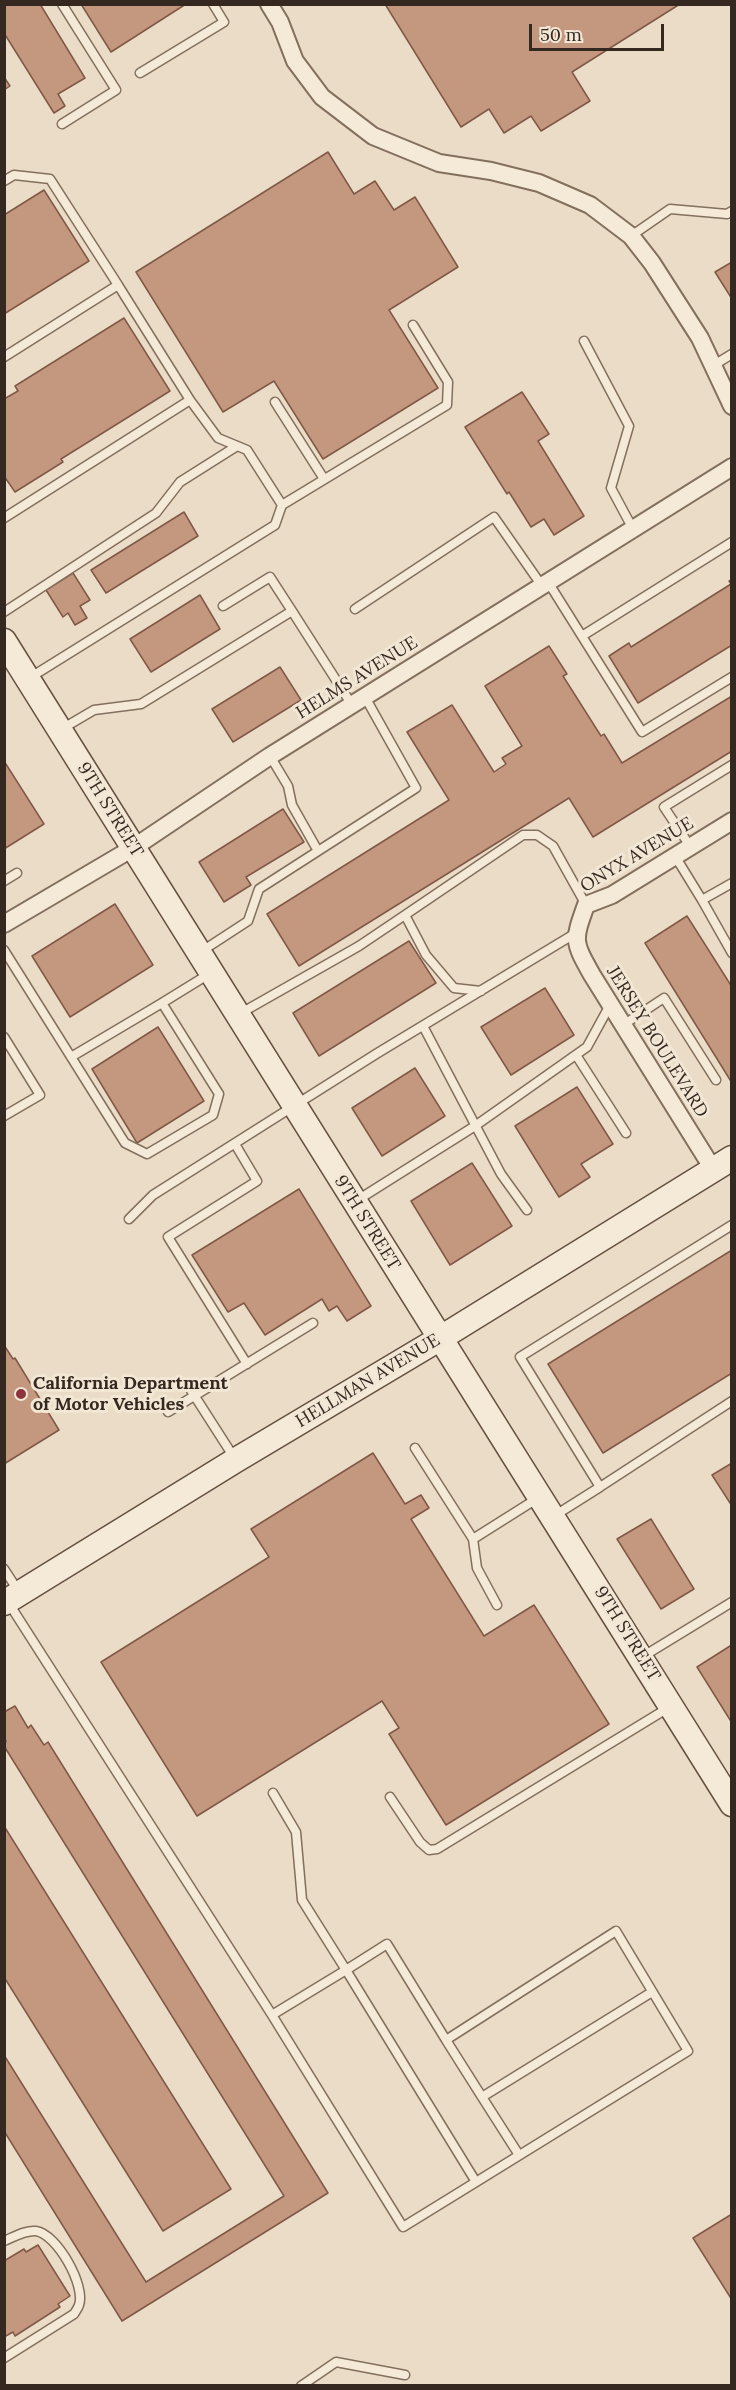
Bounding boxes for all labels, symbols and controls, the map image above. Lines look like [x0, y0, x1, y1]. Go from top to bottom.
scale bar [532, 12, 667, 50]
text: 50 m [540, 23, 582, 46]
street label: HELMS AVENUE [292, 632, 422, 724]
street label: 9TH STREET [72, 759, 148, 861]
street label: ONYX AVENUE [577, 813, 697, 897]
street label: JERSEY BOULEVARD [602, 962, 712, 1122]
street label: 9TH STREET [329, 1172, 405, 1274]
street label: HELLMAN AVENUE [292, 1329, 444, 1433]
place label: California Department of Motor Vehicles [33, 1373, 228, 1416]
marker: California Department of Motor Vehicles [14, 1387, 28, 1401]
street label: 9TH STREET [589, 1583, 665, 1685]

